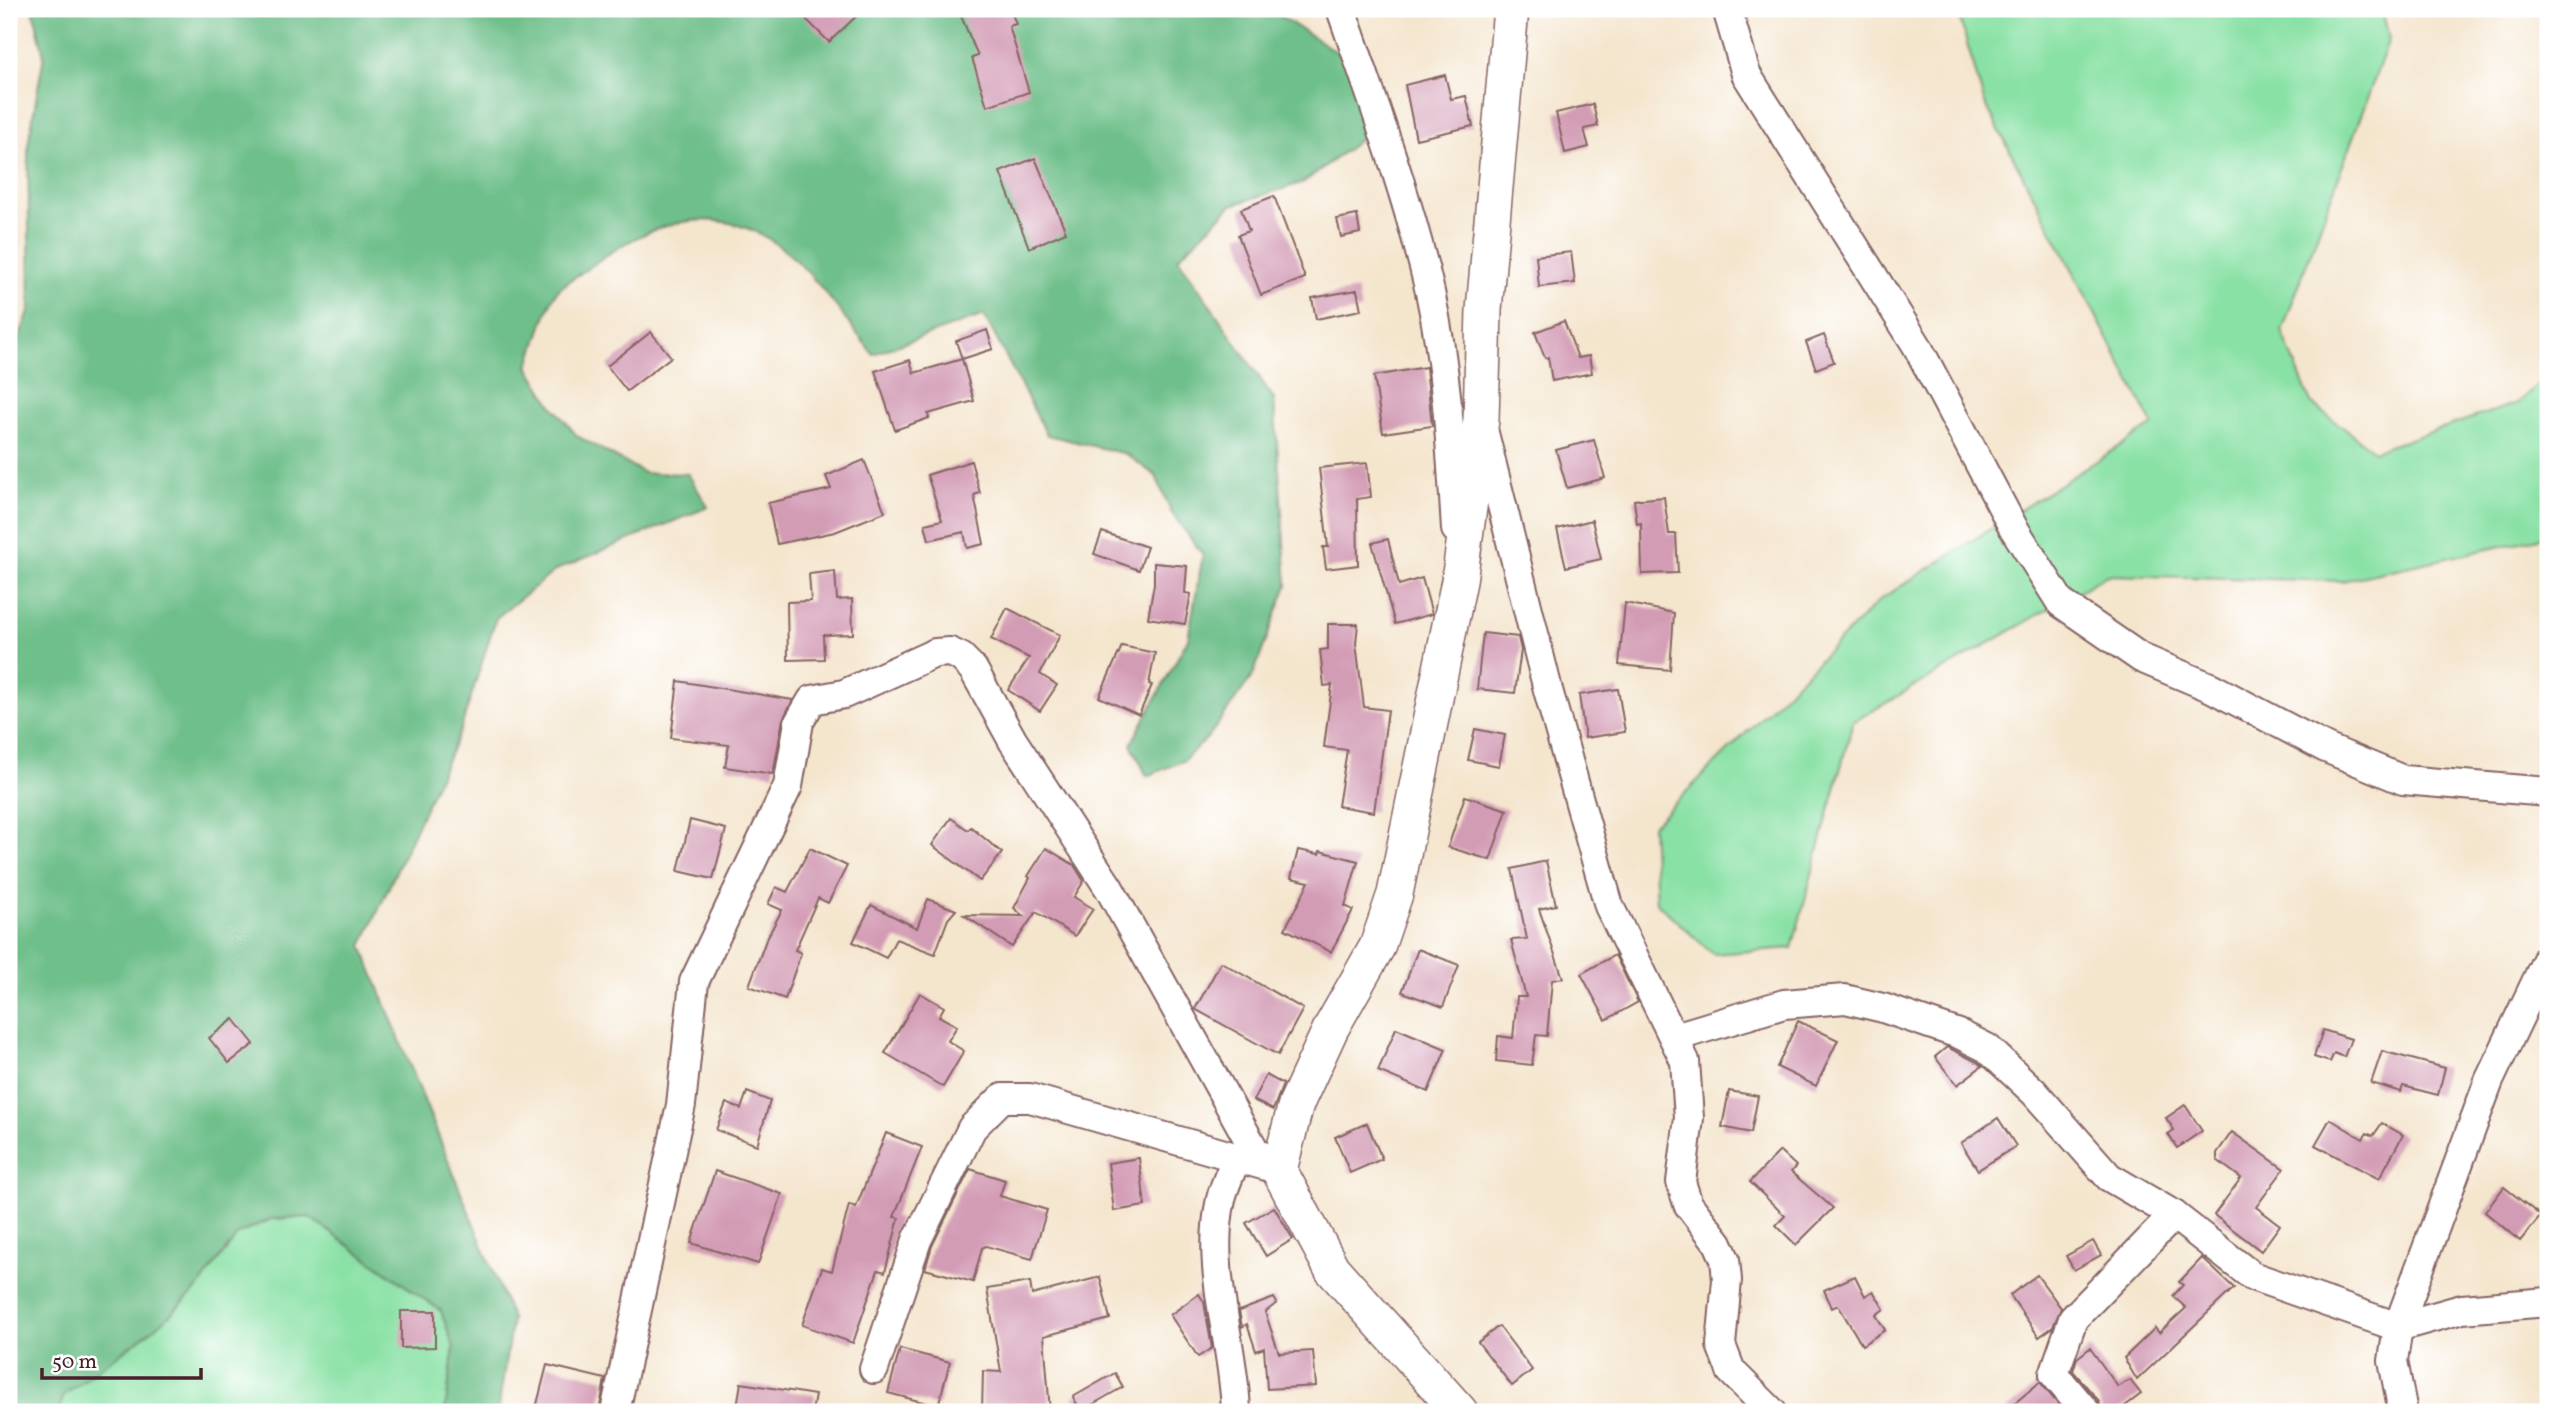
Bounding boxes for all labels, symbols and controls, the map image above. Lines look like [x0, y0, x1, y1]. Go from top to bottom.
scale bar [42, 1337, 201, 1381]
text: 50 m [52, 1348, 97, 1377]

